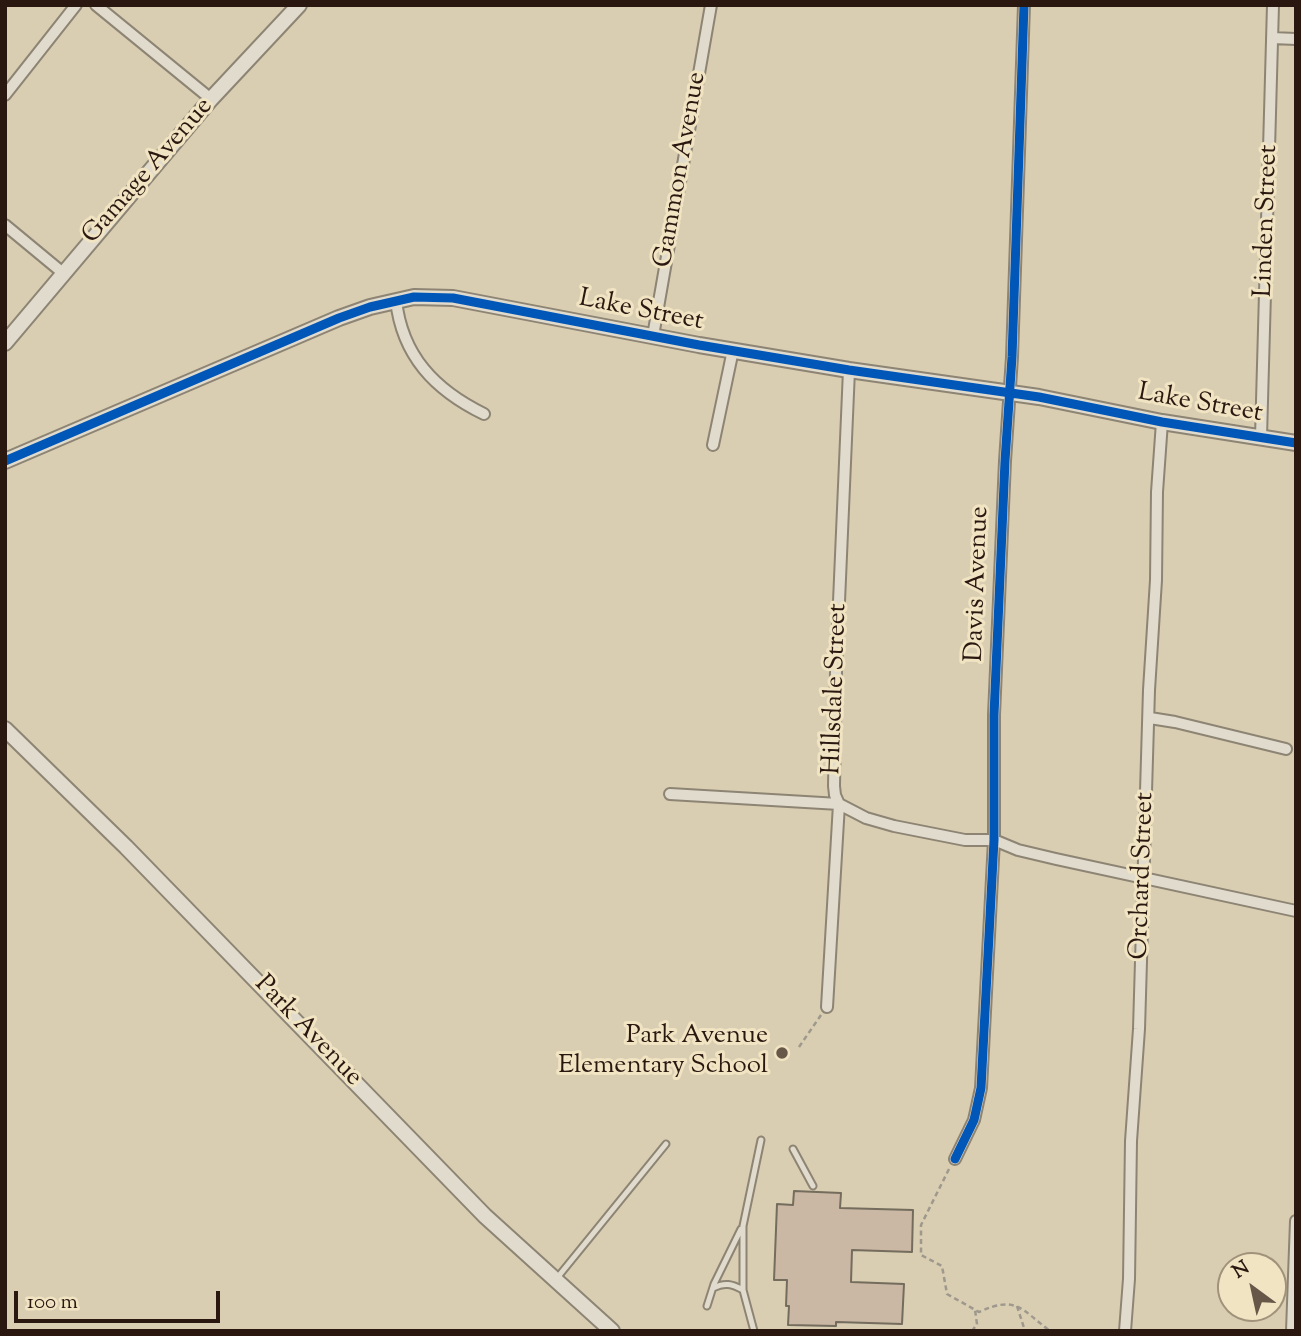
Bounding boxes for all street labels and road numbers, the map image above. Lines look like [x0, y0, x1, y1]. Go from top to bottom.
street label: Gammon Avenue [649, 70, 715, 270]
street label: Gamage Avenue [77, 93, 221, 251]
street label: Linden Street [1250, 144, 1286, 298]
street label: Lake Street [576, 285, 706, 339]
street label: Lake Street [1135, 379, 1265, 431]
street label: Davis Avenue [961, 506, 997, 662]
street label: Hillsdale Street [818, 603, 856, 775]
street label: Orchard Street [1125, 792, 1163, 960]
street label: Park Avenue [246, 970, 368, 1094]

